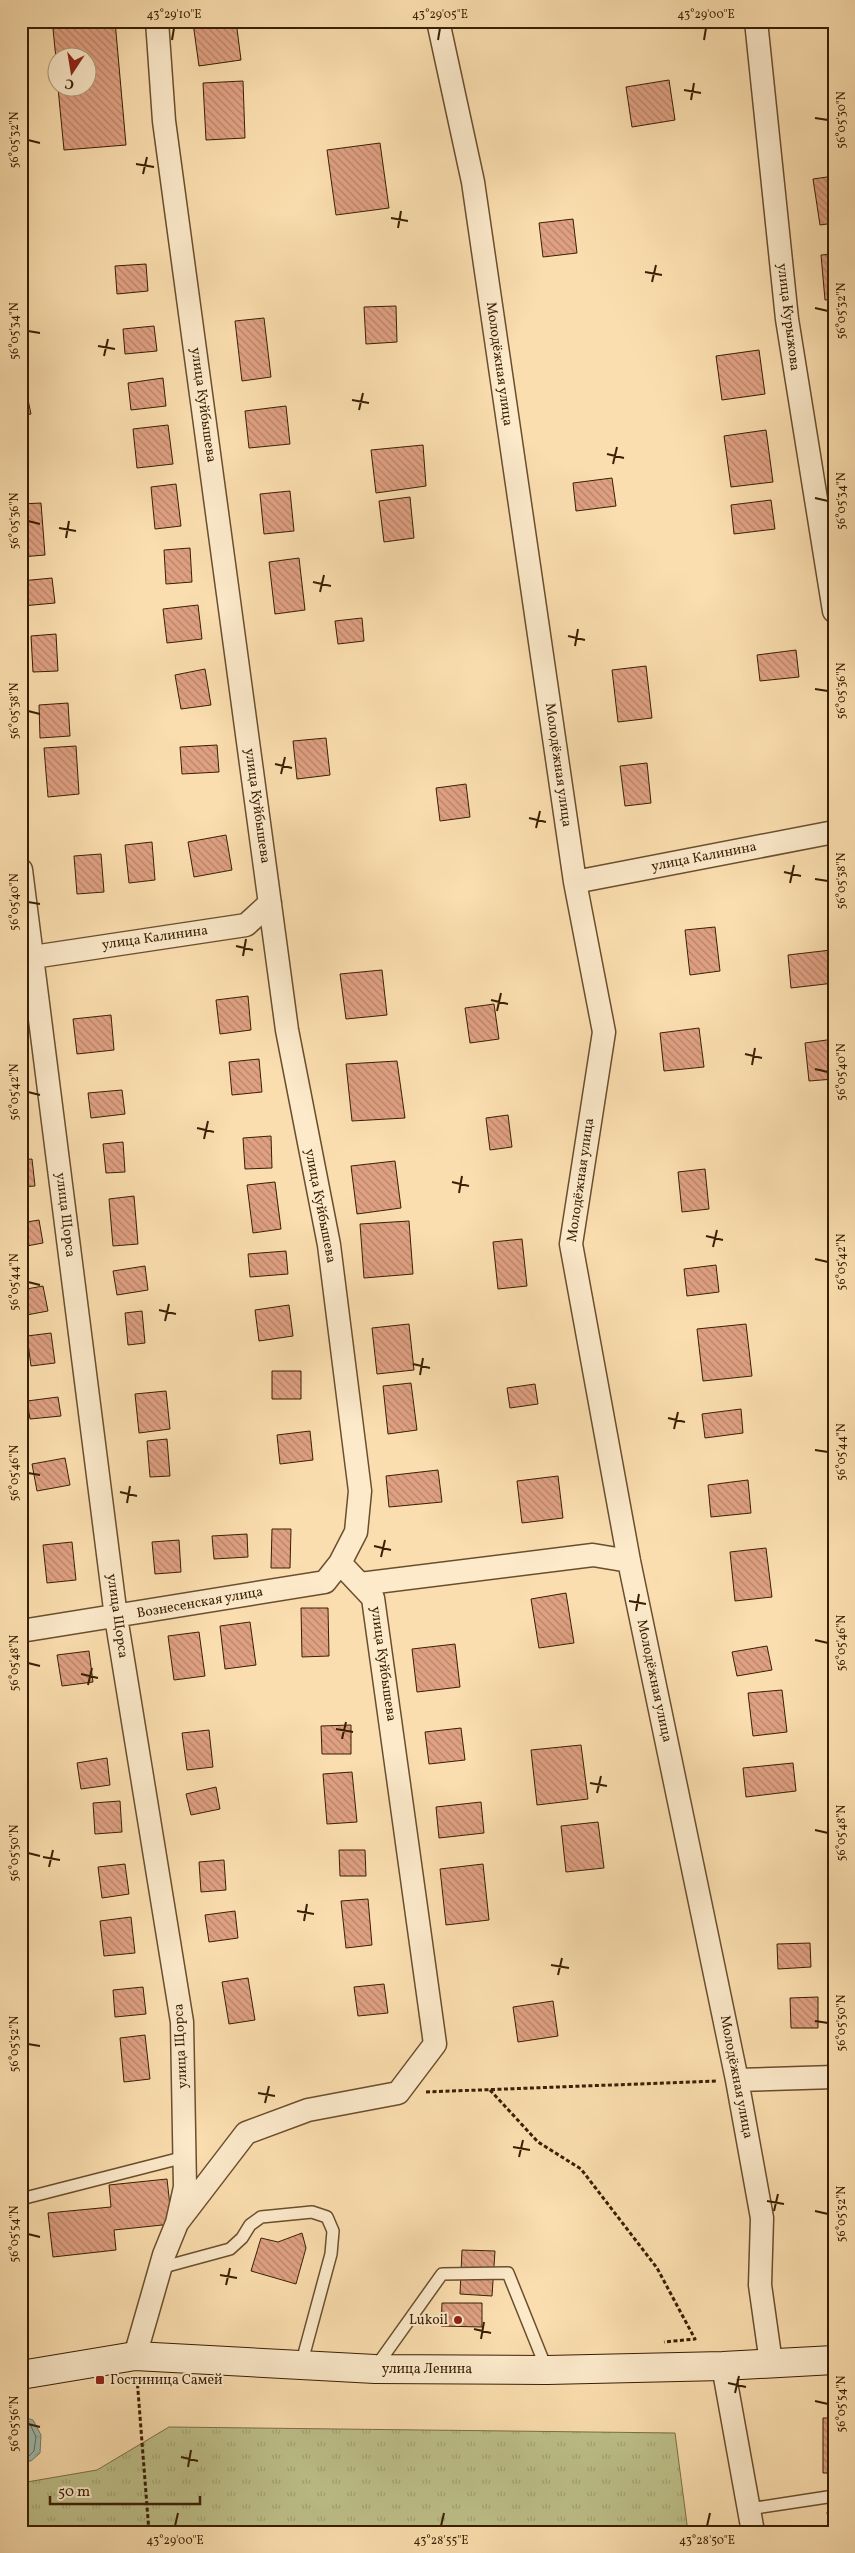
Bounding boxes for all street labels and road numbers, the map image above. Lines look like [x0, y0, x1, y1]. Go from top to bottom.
street label: улица Курыжова [772, 262, 804, 372]
street label: Молодёжная улица [481, 301, 517, 427]
street label: улица Куйбышева [186, 346, 220, 464]
street label: Молодёжная улица [540, 702, 576, 828]
street label: улица Куйбышева [240, 747, 274, 865]
street label: улица Калинина [650, 837, 758, 877]
street label: улица Калинина [101, 921, 209, 955]
street label: Молодёжная улица [563, 1117, 599, 1243]
street label: улица Куйбышева [300, 1147, 340, 1265]
street label: улица Щорса [50, 1172, 80, 1259]
street label: улица Щорса [102, 1572, 132, 1660]
street label: Вознесенская улица [135, 1583, 265, 1623]
street label: улица Куйбышева [366, 1605, 400, 1723]
street label: Молодёжная улица [632, 1618, 676, 1744]
street label: улица Щорса [169, 2003, 193, 2089]
street label: Молодёжная улица [715, 2014, 757, 2140]
street label: улица Ленина [382, 2360, 472, 2379]

